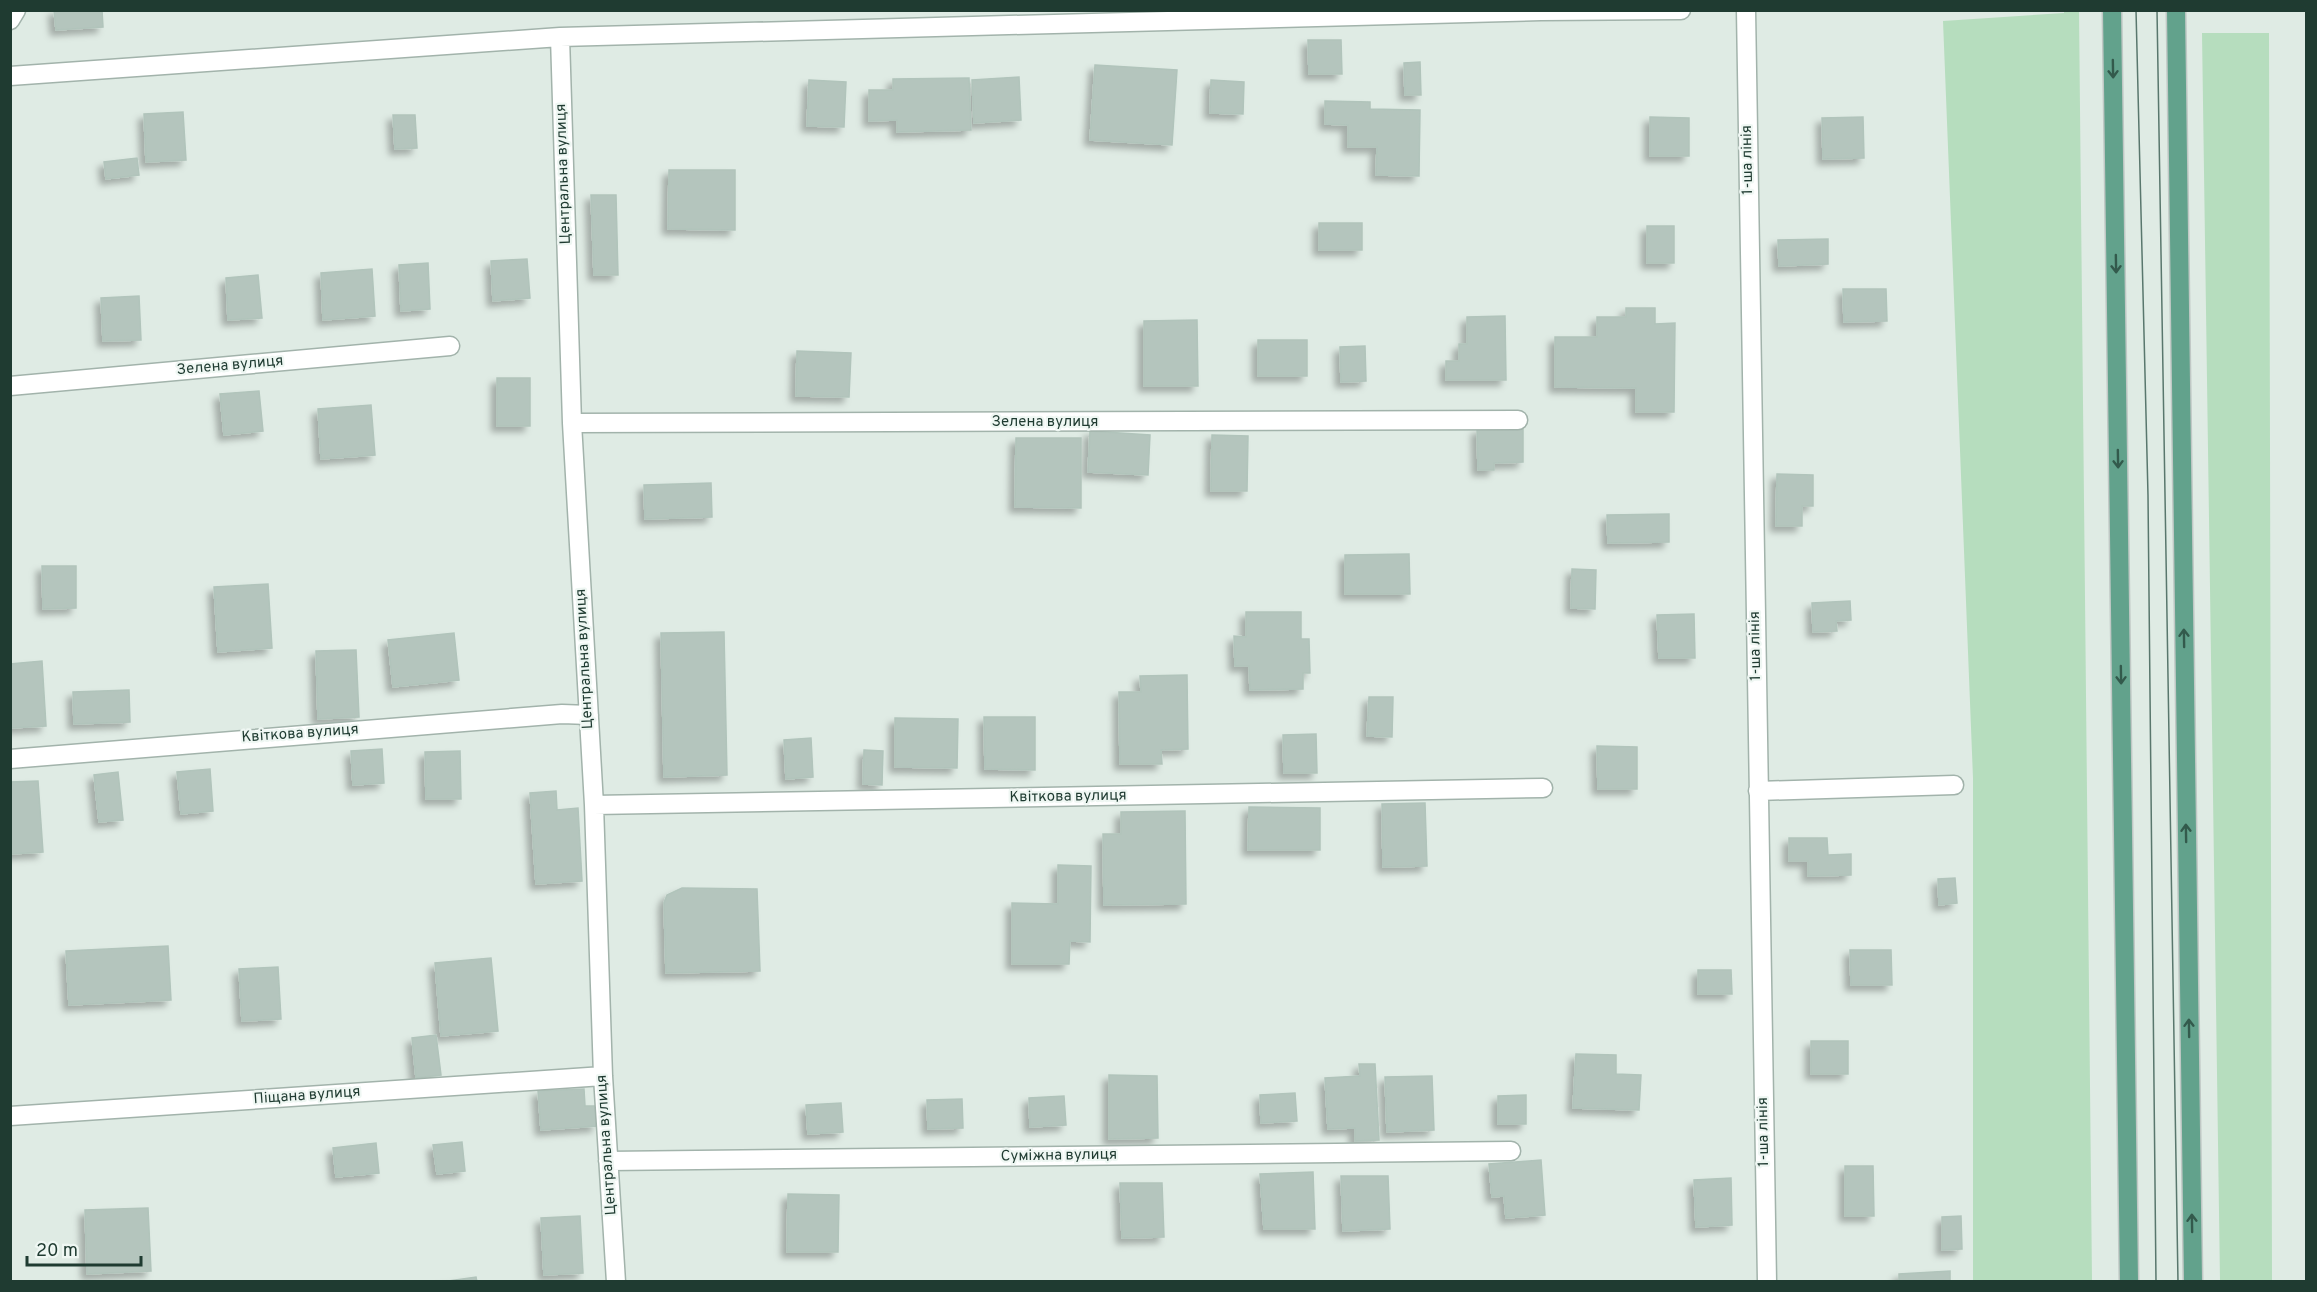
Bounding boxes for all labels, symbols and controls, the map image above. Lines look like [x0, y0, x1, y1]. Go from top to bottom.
one-way arrow [2107, 58, 2119, 78]
street label: Центральна вулиця [552, 103, 576, 245]
street label: 1-ша лінія [1738, 125, 1758, 195]
one-way arrow [2110, 253, 2122, 273]
street label: Зелена вулиця [176, 352, 284, 380]
street label: Зелена вулиця [991, 413, 1099, 432]
one-way arrow [2112, 448, 2124, 468]
street label: Центральна вулиця [572, 588, 598, 730]
street label: 1-ша лінія [1746, 611, 1766, 681]
one-way arrow [2178, 629, 2190, 649]
one-way arrow [2115, 664, 2127, 684]
street label: Квіткова вулиця [241, 720, 359, 748]
street label: Квіткова вулиця [1009, 786, 1127, 808]
one-way arrow [2181, 824, 2192, 844]
one-way arrow [2183, 1019, 2195, 1039]
street label: Центральна вулиця [593, 1074, 621, 1216]
street label: Піщана вулиця [253, 1083, 361, 1109]
street label: 1-ша лінія [1754, 1097, 1774, 1167]
street label: Суміжна вулиця [1001, 1145, 1117, 1167]
one-way arrow [2186, 1214, 2198, 1234]
scale bar [27, 1229, 141, 1267]
text: 20 m [36, 1240, 78, 1263]

